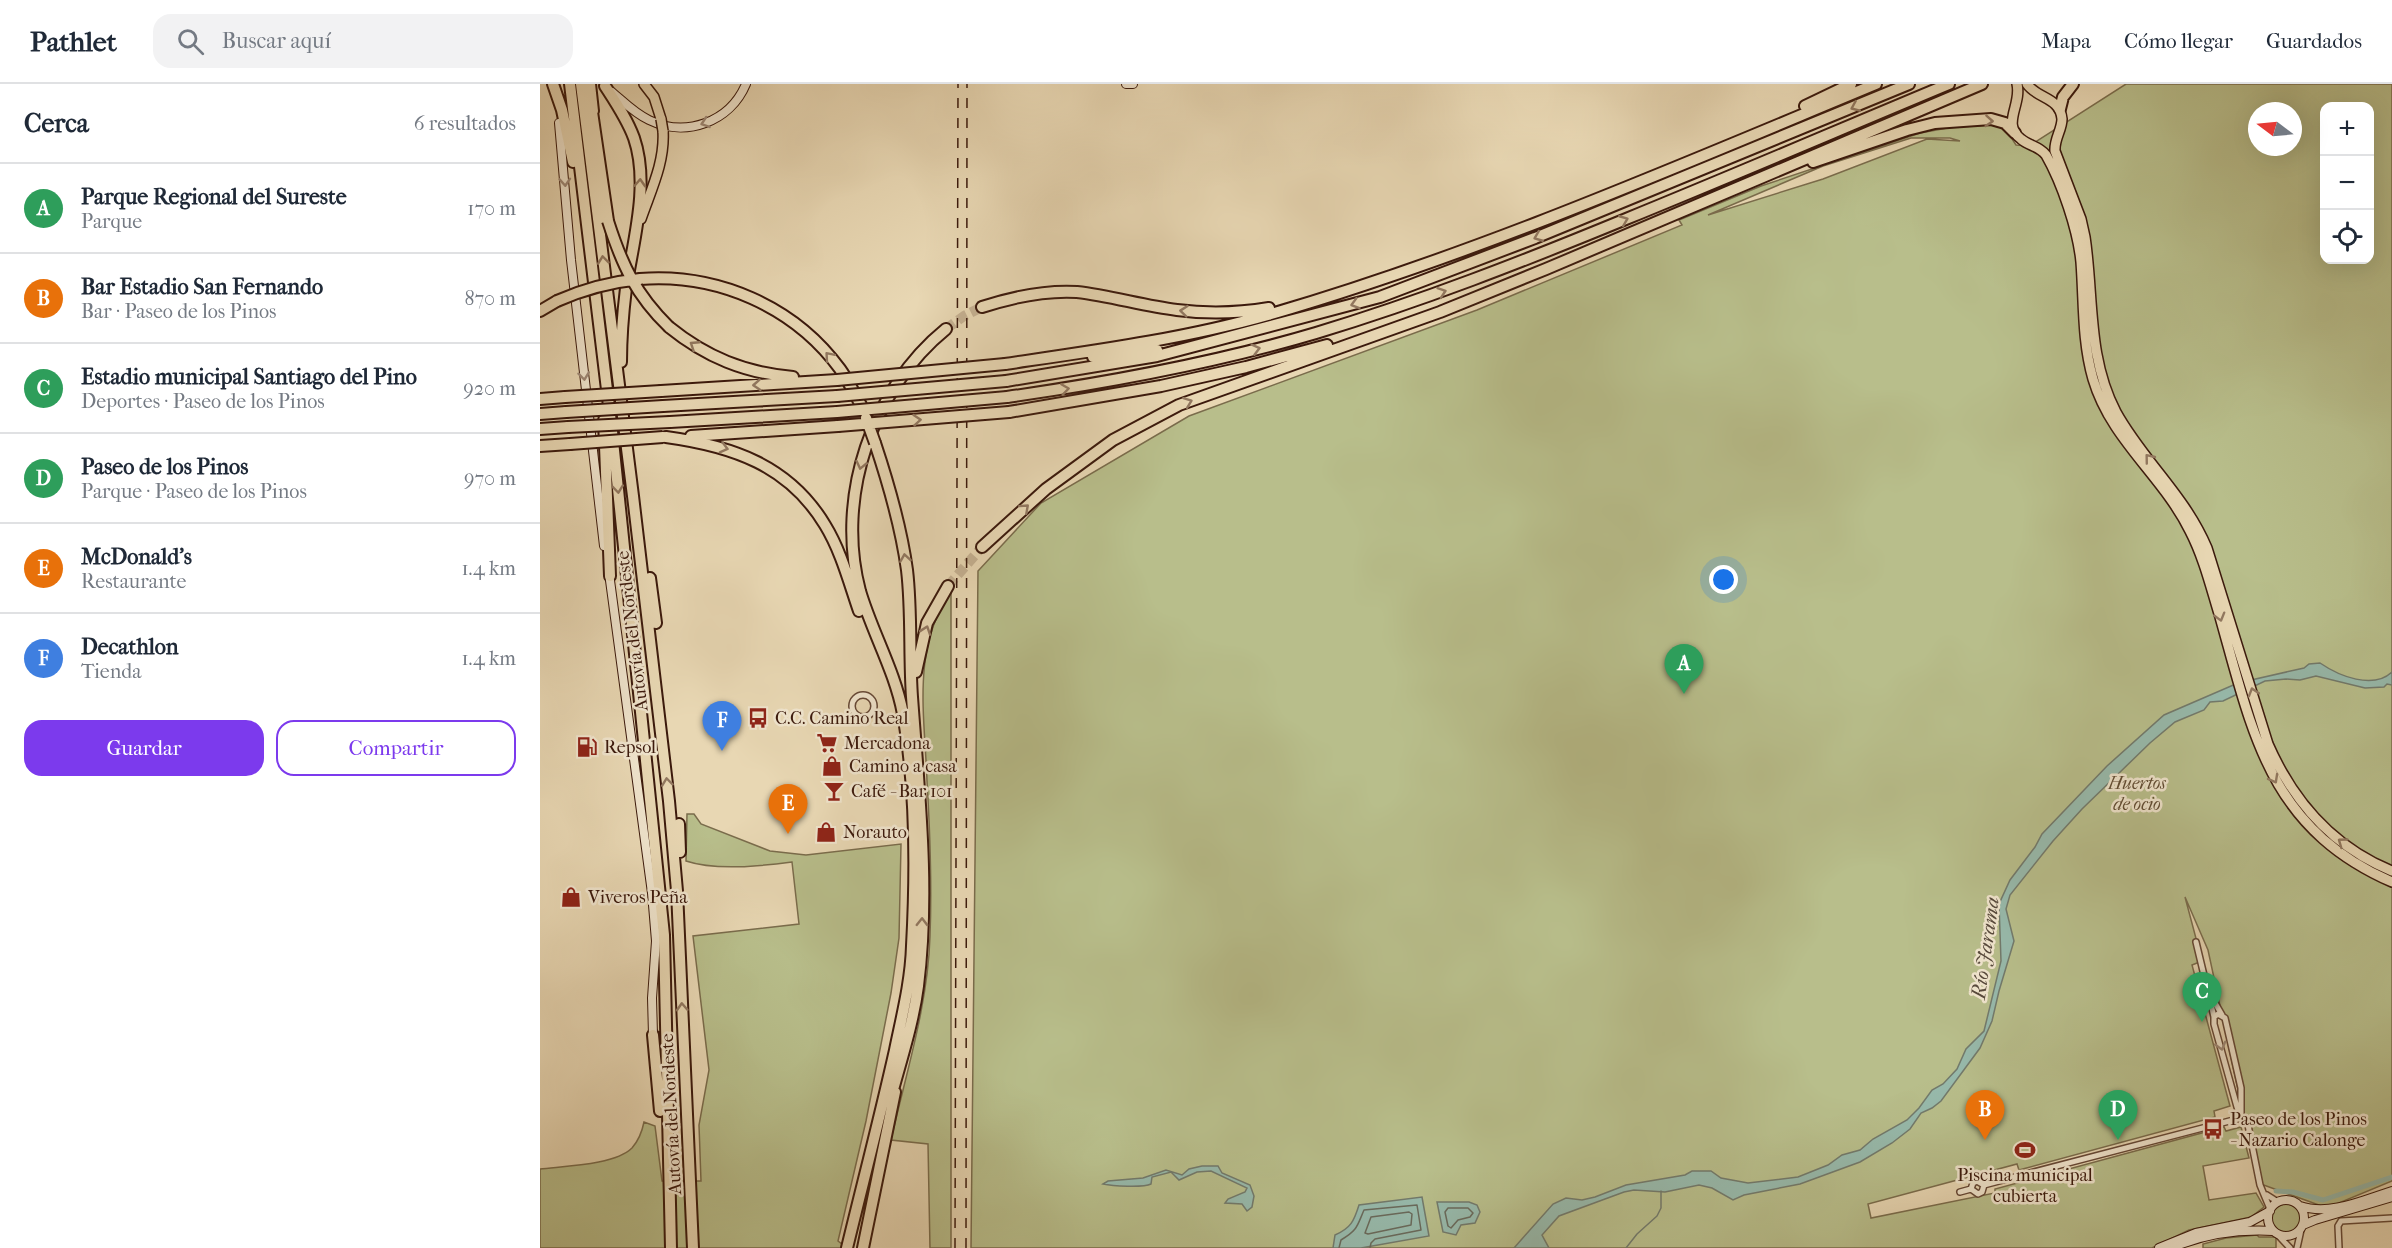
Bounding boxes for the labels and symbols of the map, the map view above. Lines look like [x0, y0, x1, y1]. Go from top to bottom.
one-way arrow [1850, 100, 1861, 112]
north arrow [2248, 102, 2302, 156]
one-way arrow [1984, 114, 1993, 127]
one-way arrow [700, 115, 711, 128]
one-way arrow [558, 178, 571, 187]
one-way arrow [633, 179, 646, 188]
one-way arrow [1617, 215, 1628, 227]
one-way arrow [1534, 230, 1545, 242]
one-way arrow [597, 255, 610, 264]
one-way arrow [1437, 286, 1447, 299]
one-way arrow [1350, 297, 1361, 309]
one-way arrow [1180, 305, 1189, 318]
one-way arrow [689, 342, 700, 353]
one-way arrow [1251, 344, 1261, 357]
one-way arrow [825, 352, 836, 363]
one-way arrow [577, 372, 589, 381]
one-way arrow [753, 378, 762, 391]
one-way arrow [1061, 383, 1070, 395]
one-way arrow [1182, 397, 1193, 409]
one-way arrow [913, 413, 922, 426]
one-way arrow [718, 441, 729, 453]
one-way arrow [2145, 454, 2156, 465]
one-way arrow [856, 460, 869, 470]
one-way arrow [611, 484, 624, 493]
one-way arrow [1019, 504, 1029, 515]
street label: Autovía del Nordeste [612, 550, 653, 713]
one-way arrow [899, 553, 911, 562]
your location [1709, 565, 1738, 594]
one-way arrow [2213, 611, 2225, 622]
one-way arrow [918, 625, 931, 636]
pin: A [1664, 644, 1704, 694]
one-way arrow [2248, 687, 2260, 698]
pin: F [702, 702, 741, 751]
bus stop icon: C.C. Camino Real [746, 706, 770, 730]
place label: C.C. Camino Real [775, 708, 908, 729]
supermarket icon: Mercadona [815, 731, 839, 755]
place label: Mercadona [844, 733, 931, 754]
fuel station icon: Repsol [575, 735, 599, 759]
place label: Repsol [604, 737, 656, 758]
shop icon: Camino a casa [820, 754, 844, 778]
place label: Camino a casa [849, 756, 957, 777]
park label: Huertos de ocio [2107, 773, 2166, 815]
one-way arrow [2267, 773, 2278, 783]
one-way arrow [661, 777, 673, 787]
bar icon: Café - Bar 101 [822, 779, 846, 803]
place label: Café - Bar 101 [851, 781, 953, 802]
pin: E [768, 784, 808, 834]
shop icon: Norauto [814, 820, 838, 844]
place label: Norauto [843, 822, 907, 843]
one-way arrow [2337, 838, 2348, 849]
shop icon: Viveros Peña [559, 885, 583, 909]
place label: Viveros Peña [587, 887, 688, 908]
water label: Río Jarama [1967, 896, 2004, 1002]
one-way arrow [916, 917, 928, 926]
pin: C [2182, 972, 2222, 1022]
one-way arrow [676, 1003, 689, 1012]
street label: Autovía del Nordeste [657, 1033, 686, 1196]
one-way arrow [2214, 1040, 2226, 1051]
pin: B [1966, 1090, 2004, 1140]
pin: D [2098, 1090, 2138, 1140]
place label: Paseo de los Pinos - Nazario Calonge [2230, 1109, 2367, 1151]
bus stop icon: Paseo de los Pinos - Nazario Calonge [2201, 1117, 2225, 1141]
sports icon: Piscina municipal cubierta [2013, 1138, 2037, 1162]
place label: Piscina municipal cubierta [1957, 1165, 2093, 1207]

